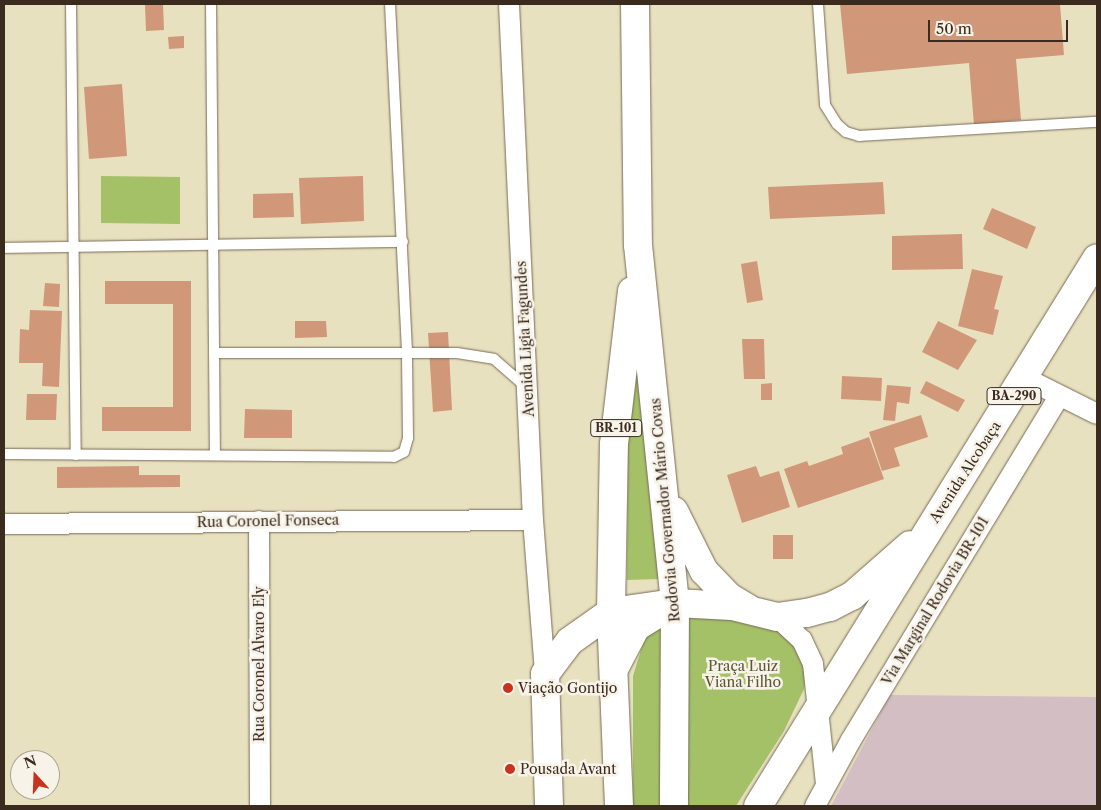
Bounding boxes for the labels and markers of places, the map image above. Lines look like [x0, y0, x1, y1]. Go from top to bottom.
place label: Viação Gontijo [518, 680, 617, 696]
marker: Viação Gontijo [502, 682, 514, 694]
place label: Pousada Avant [520, 761, 617, 777]
marker: Pousada Avant [504, 763, 516, 775]

